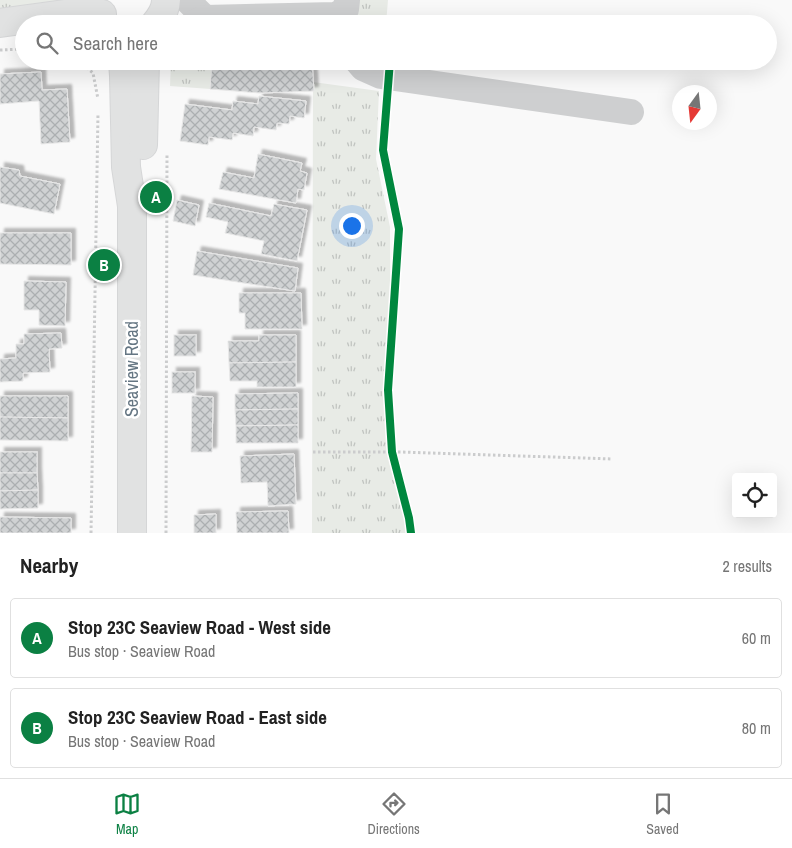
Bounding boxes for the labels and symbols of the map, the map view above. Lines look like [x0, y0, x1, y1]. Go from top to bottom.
north arrow [672, 85, 717, 130]
pin: A [140, 178, 172, 216]
your location [339, 213, 365, 239]
pin: B [88, 246, 120, 284]
street label: Seaview Road [119, 321, 144, 417]

